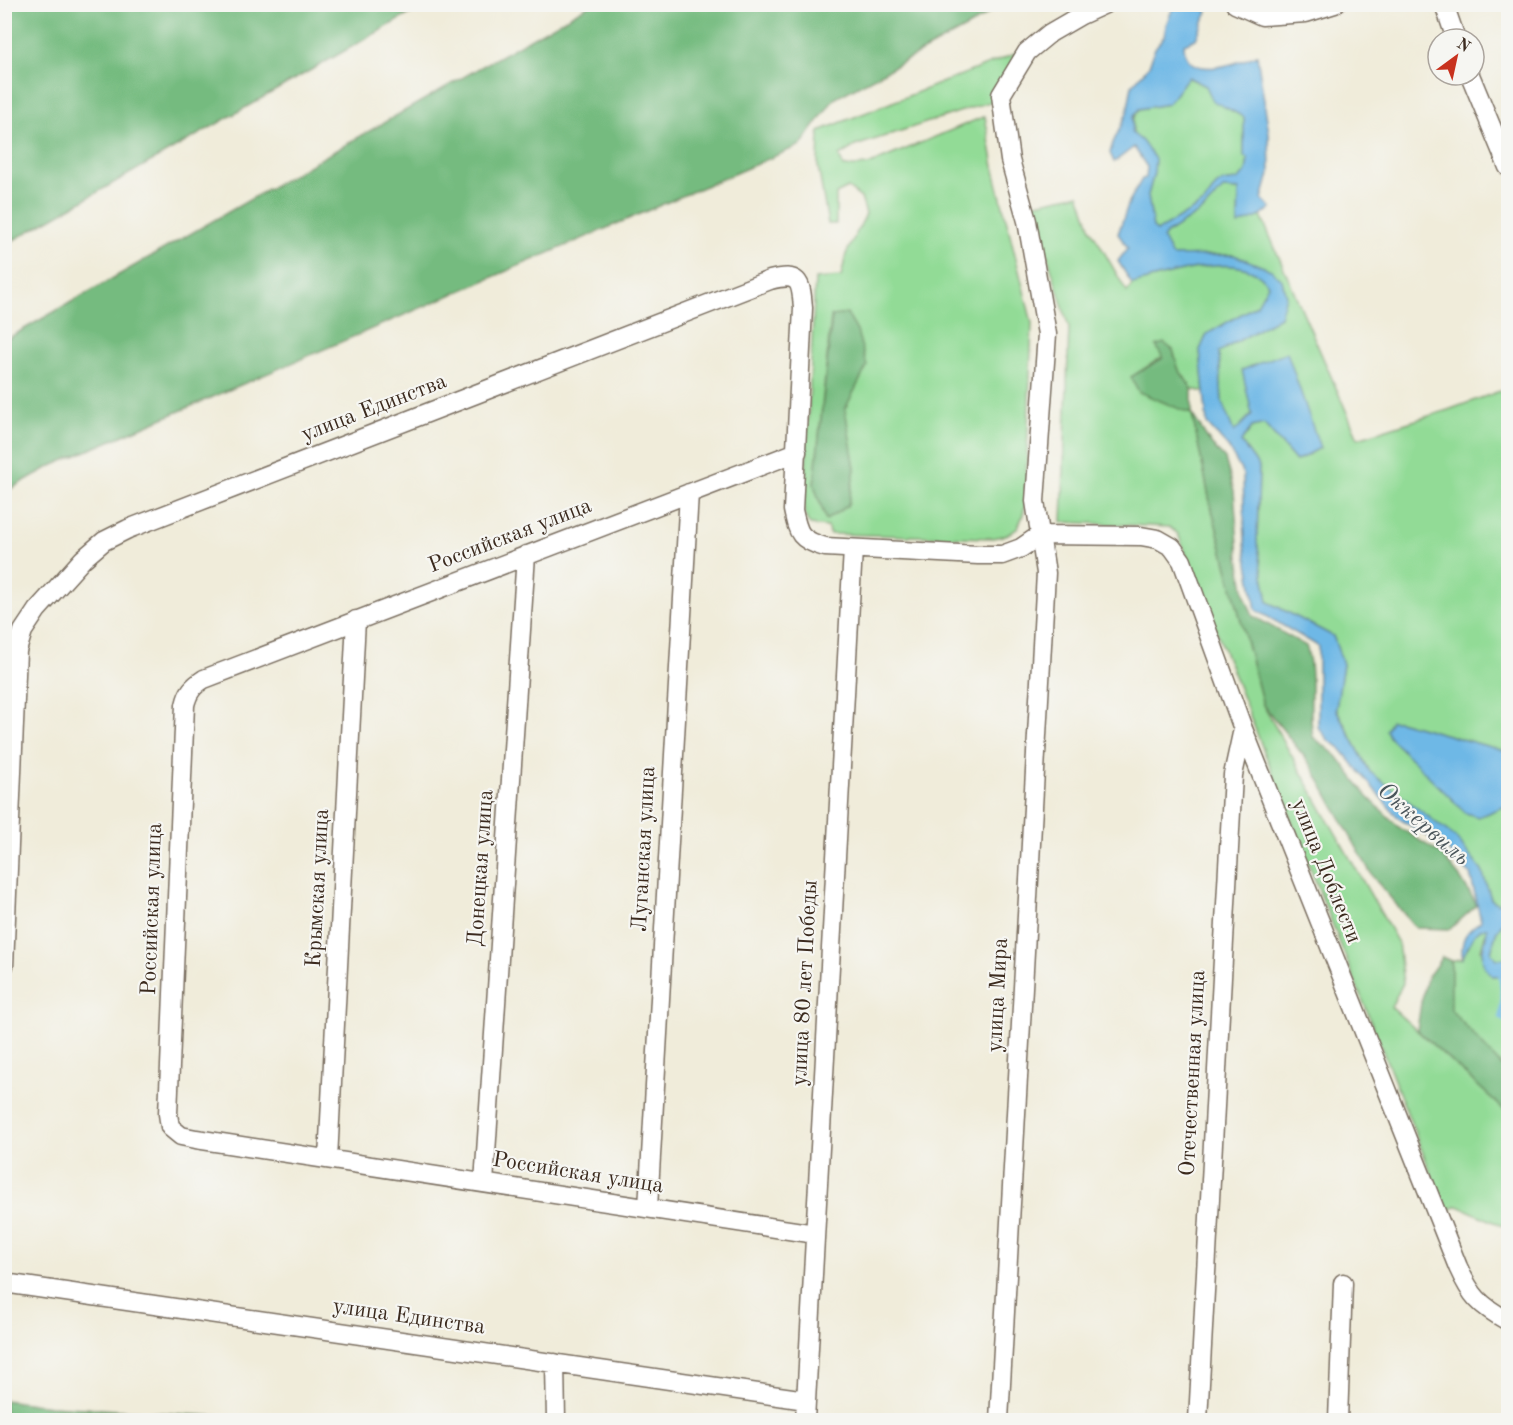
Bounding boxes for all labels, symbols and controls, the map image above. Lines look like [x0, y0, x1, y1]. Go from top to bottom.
north arrow [1426, 27, 1486, 87]
text: N [1454, 36, 1473, 57]
street label: улица Единства [298, 370, 450, 446]
street label: Российская улица [425, 495, 595, 577]
street label: Луганская улица [629, 765, 659, 932]
water label: Оккервиль [1372, 779, 1474, 871]
street label: Донецкая улица [465, 789, 497, 947]
street label: улица Доблести [1287, 796, 1365, 946]
street label: Крымская улица [303, 808, 333, 968]
street label: Российская улица [138, 822, 166, 996]
street label: улица 80 лет Победы [789, 879, 821, 1087]
street label: улица Мира [984, 937, 1012, 1053]
street label: Отечественная улица [1177, 969, 1209, 1177]
street label: Российская улица [491, 1149, 665, 1197]
street label: улица Единства [331, 1295, 487, 1339]

